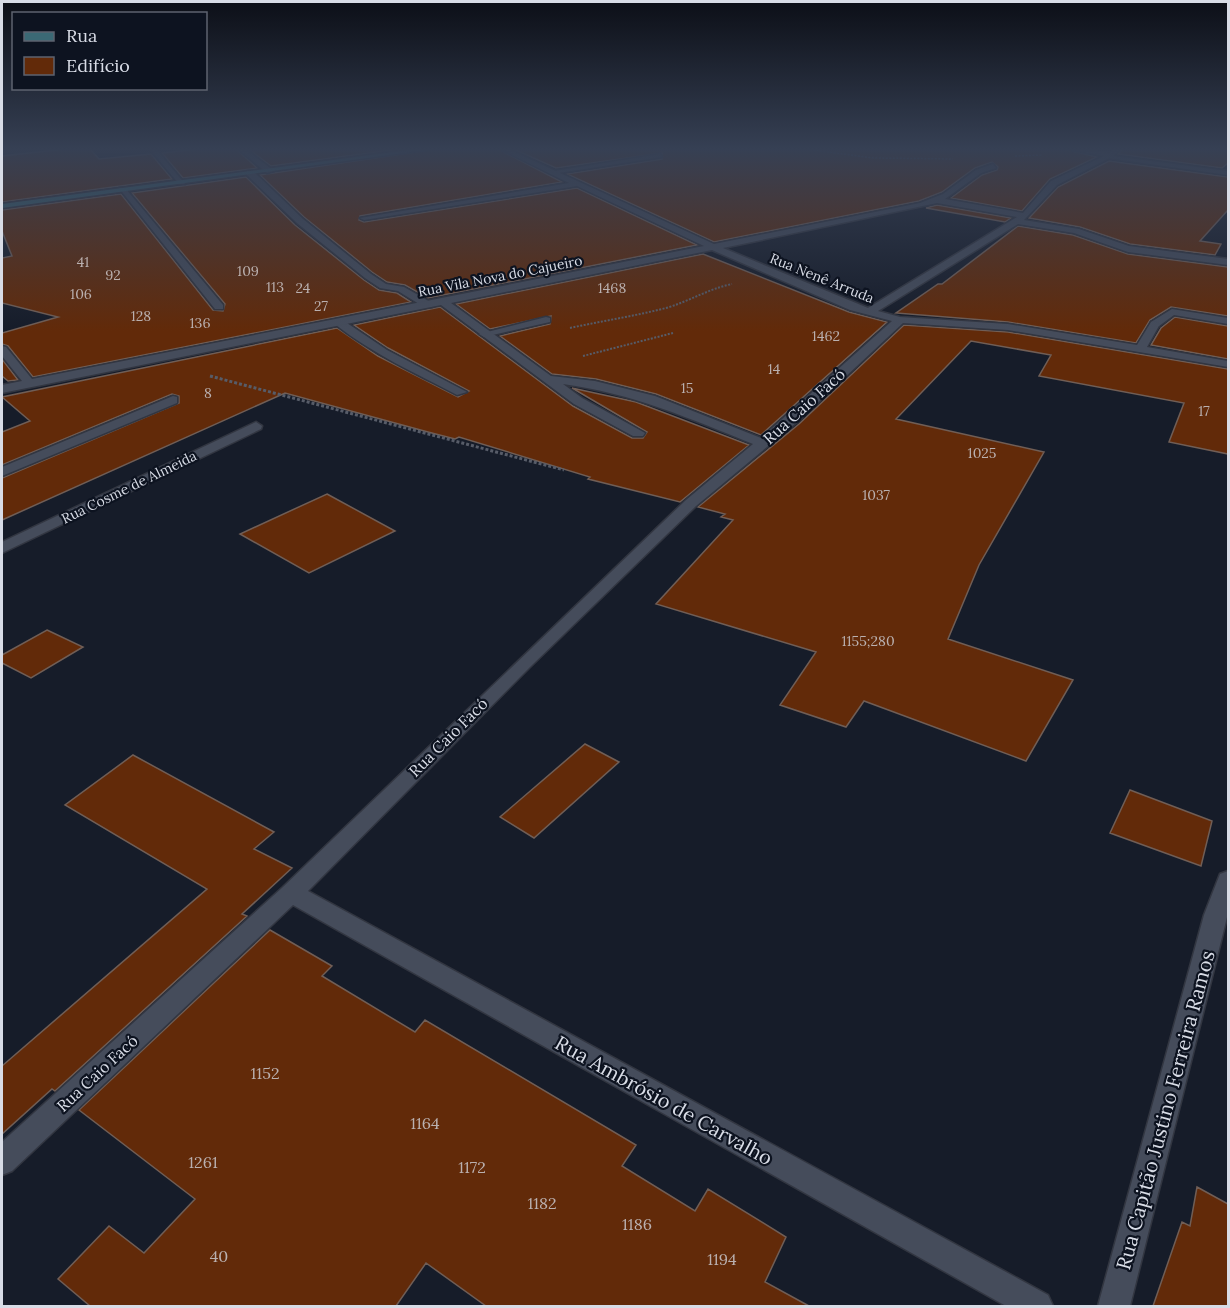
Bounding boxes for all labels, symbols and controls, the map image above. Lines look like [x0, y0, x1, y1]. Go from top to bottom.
legend [12, 12, 207, 90]
text: Rua [66, 24, 97, 47]
text: Edifício [66, 54, 130, 77]
street label: Rua Nenê Arruda [767, 249, 877, 307]
street label: Rua Vila Nova do Cajueiro [416, 251, 584, 301]
house number: 41 [77, 253, 89, 271]
house number: 109 [237, 262, 259, 280]
house number: 92 [105, 266, 121, 284]
house number: 113 [266, 278, 284, 296]
house number: 24 [296, 279, 311, 297]
house number: 1468 [598, 279, 626, 297]
house number: 106 [70, 285, 92, 303]
house number: 27 [314, 297, 329, 315]
house number: 128 [131, 307, 151, 325]
house number: 136 [190, 314, 211, 332]
house number: 1462 [812, 327, 840, 345]
house number: 14 [768, 360, 781, 378]
street label: Rua Caio Facó [759, 364, 849, 448]
house number: 15 [681, 379, 693, 397]
house number: 8 [204, 384, 212, 402]
house number: 17 [1198, 402, 1210, 420]
house number: 1025 [968, 444, 996, 462]
street label: Rua Cosme de Almeida [58, 446, 200, 528]
house number: 1037 [862, 486, 890, 504]
house number: 1155;280 [841, 632, 895, 650]
street label: Rua Caio Facó [404, 693, 492, 781]
street label: Rua Capitão Justino Ferreira Ramos [1110, 948, 1220, 1272]
street label: Rua Caio Facó [52, 1030, 142, 1116]
street label: Rua Ambrósio de Carvalho [551, 1030, 777, 1170]
house number: 1152 [251, 1063, 279, 1083]
house number: 1164 [410, 1113, 440, 1133]
house number: 1261 [188, 1152, 218, 1172]
house number: 1172 [458, 1157, 486, 1177]
house number: 1182 [527, 1193, 557, 1213]
house number: 1186 [622, 1214, 652, 1234]
house number: 40 [210, 1246, 228, 1266]
house number: 1194 [707, 1249, 737, 1269]

